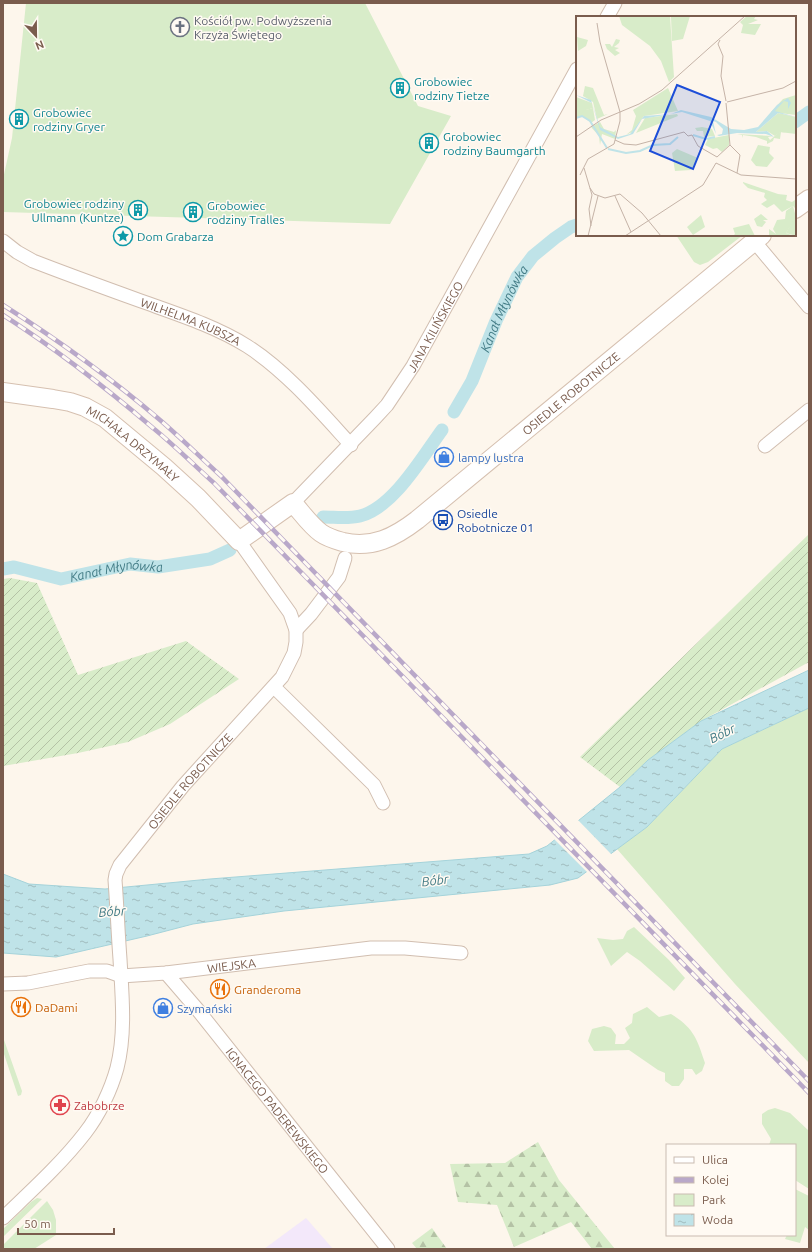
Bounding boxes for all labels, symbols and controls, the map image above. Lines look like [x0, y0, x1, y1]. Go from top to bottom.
place label: Kościół pw. Podwyższenia Krzyża Świętego [194, 14, 332, 41]
north arrow [16, 16, 56, 56]
church icon: Kościół pw. Podwyższenia Krzyża Świętego [169, 16, 191, 38]
inset map [576, 16, 796, 236]
text: N [34, 38, 46, 52]
place label: Grobowiec rodziny Tietze [414, 75, 490, 102]
building icon: Grobowiec rodziny Tietze [389, 77, 411, 99]
place label: Grobowiec rodziny Gryer [33, 106, 105, 133]
building icon: Grobowiec rodziny Gryer [8, 108, 30, 130]
place label: Grobowiec rodziny Baumgarth [443, 130, 545, 157]
building icon: Grobowiec rodziny Baumgarth [418, 132, 440, 154]
place label: Grobowiec rodziny Ullmann (Kuntze) [24, 197, 124, 225]
building icon: Grobowiec rodziny Ullmann (Kuntze) [127, 199, 149, 221]
place label: Grobowiec rodziny Tralles [207, 199, 284, 226]
building icon: Grobowiec rodziny Tralles [182, 201, 204, 223]
place icon: Dom Grabarza [112, 225, 134, 247]
place label: Dom Grabarza [137, 230, 214, 243]
water label: Kanał Młynówka [477, 262, 530, 354]
street label: JANA KILIŃSKIEGO [405, 279, 465, 374]
street label: WILHELMA KUBSZA [139, 295, 243, 347]
street label: OSIEDLE ROBOTNICZE [519, 349, 622, 437]
street label: MICHAŁA DRZYMAŁY [85, 403, 182, 484]
shop icon: lampy lustra [433, 446, 455, 468]
place label: lampy lustra [458, 451, 524, 464]
place label: Osiedle Robotnicze 01 [457, 507, 534, 534]
bus stop icon: Osiedle Robotnicze 01 [432, 509, 454, 531]
water label: Kanał Młynówka [68, 557, 164, 584]
water label: Bóbr [707, 720, 738, 745]
street label: OSIEDLE ROBOTNICZE [145, 730, 235, 831]
water label: Bóbr [421, 872, 450, 888]
water label: Bóbr [98, 903, 127, 919]
street label: WIEJSKA [206, 956, 257, 974]
restaurant icon: Granderoma [209, 978, 231, 1000]
place label: Granderoma [234, 983, 301, 996]
restaurant icon: DaDami [10, 996, 32, 1018]
shop icon: Szymański [152, 997, 174, 1019]
place label: DaDami [35, 1001, 78, 1014]
place label: Szymański [177, 1002, 232, 1015]
street label: IGNACEGO PADEREWSKIEGO [224, 1045, 332, 1176]
pharmacy icon: Zabobrze [49, 1094, 71, 1116]
place label: Zabobrze [74, 1099, 125, 1112]
legend [666, 1144, 796, 1236]
text: Ulica [702, 1153, 728, 1166]
text: Kolej [702, 1173, 729, 1186]
text: Park [702, 1193, 726, 1206]
scale bar [18, 1210, 114, 1236]
text: Woda [702, 1213, 733, 1226]
text: 50 m [24, 1217, 51, 1230]

